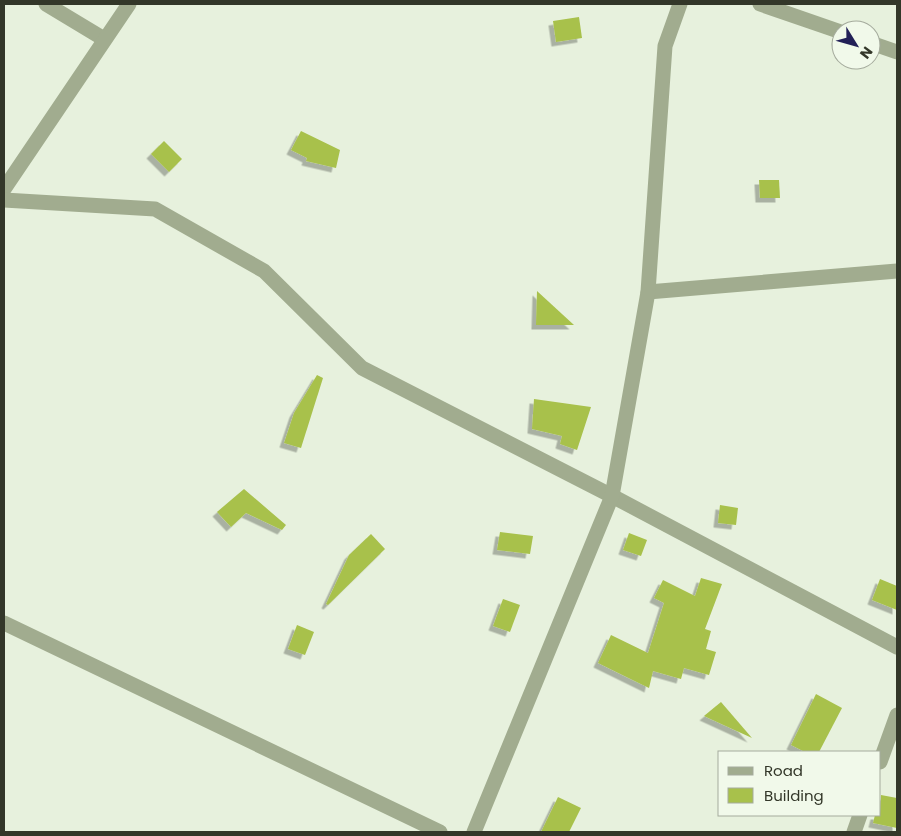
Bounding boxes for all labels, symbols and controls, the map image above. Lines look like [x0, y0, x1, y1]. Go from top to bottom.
north arrow [831, 20, 881, 70]
text: N [855, 43, 878, 63]
legend [718, 751, 881, 816]
text: Road [764, 760, 803, 781]
text: Building [764, 785, 824, 806]

